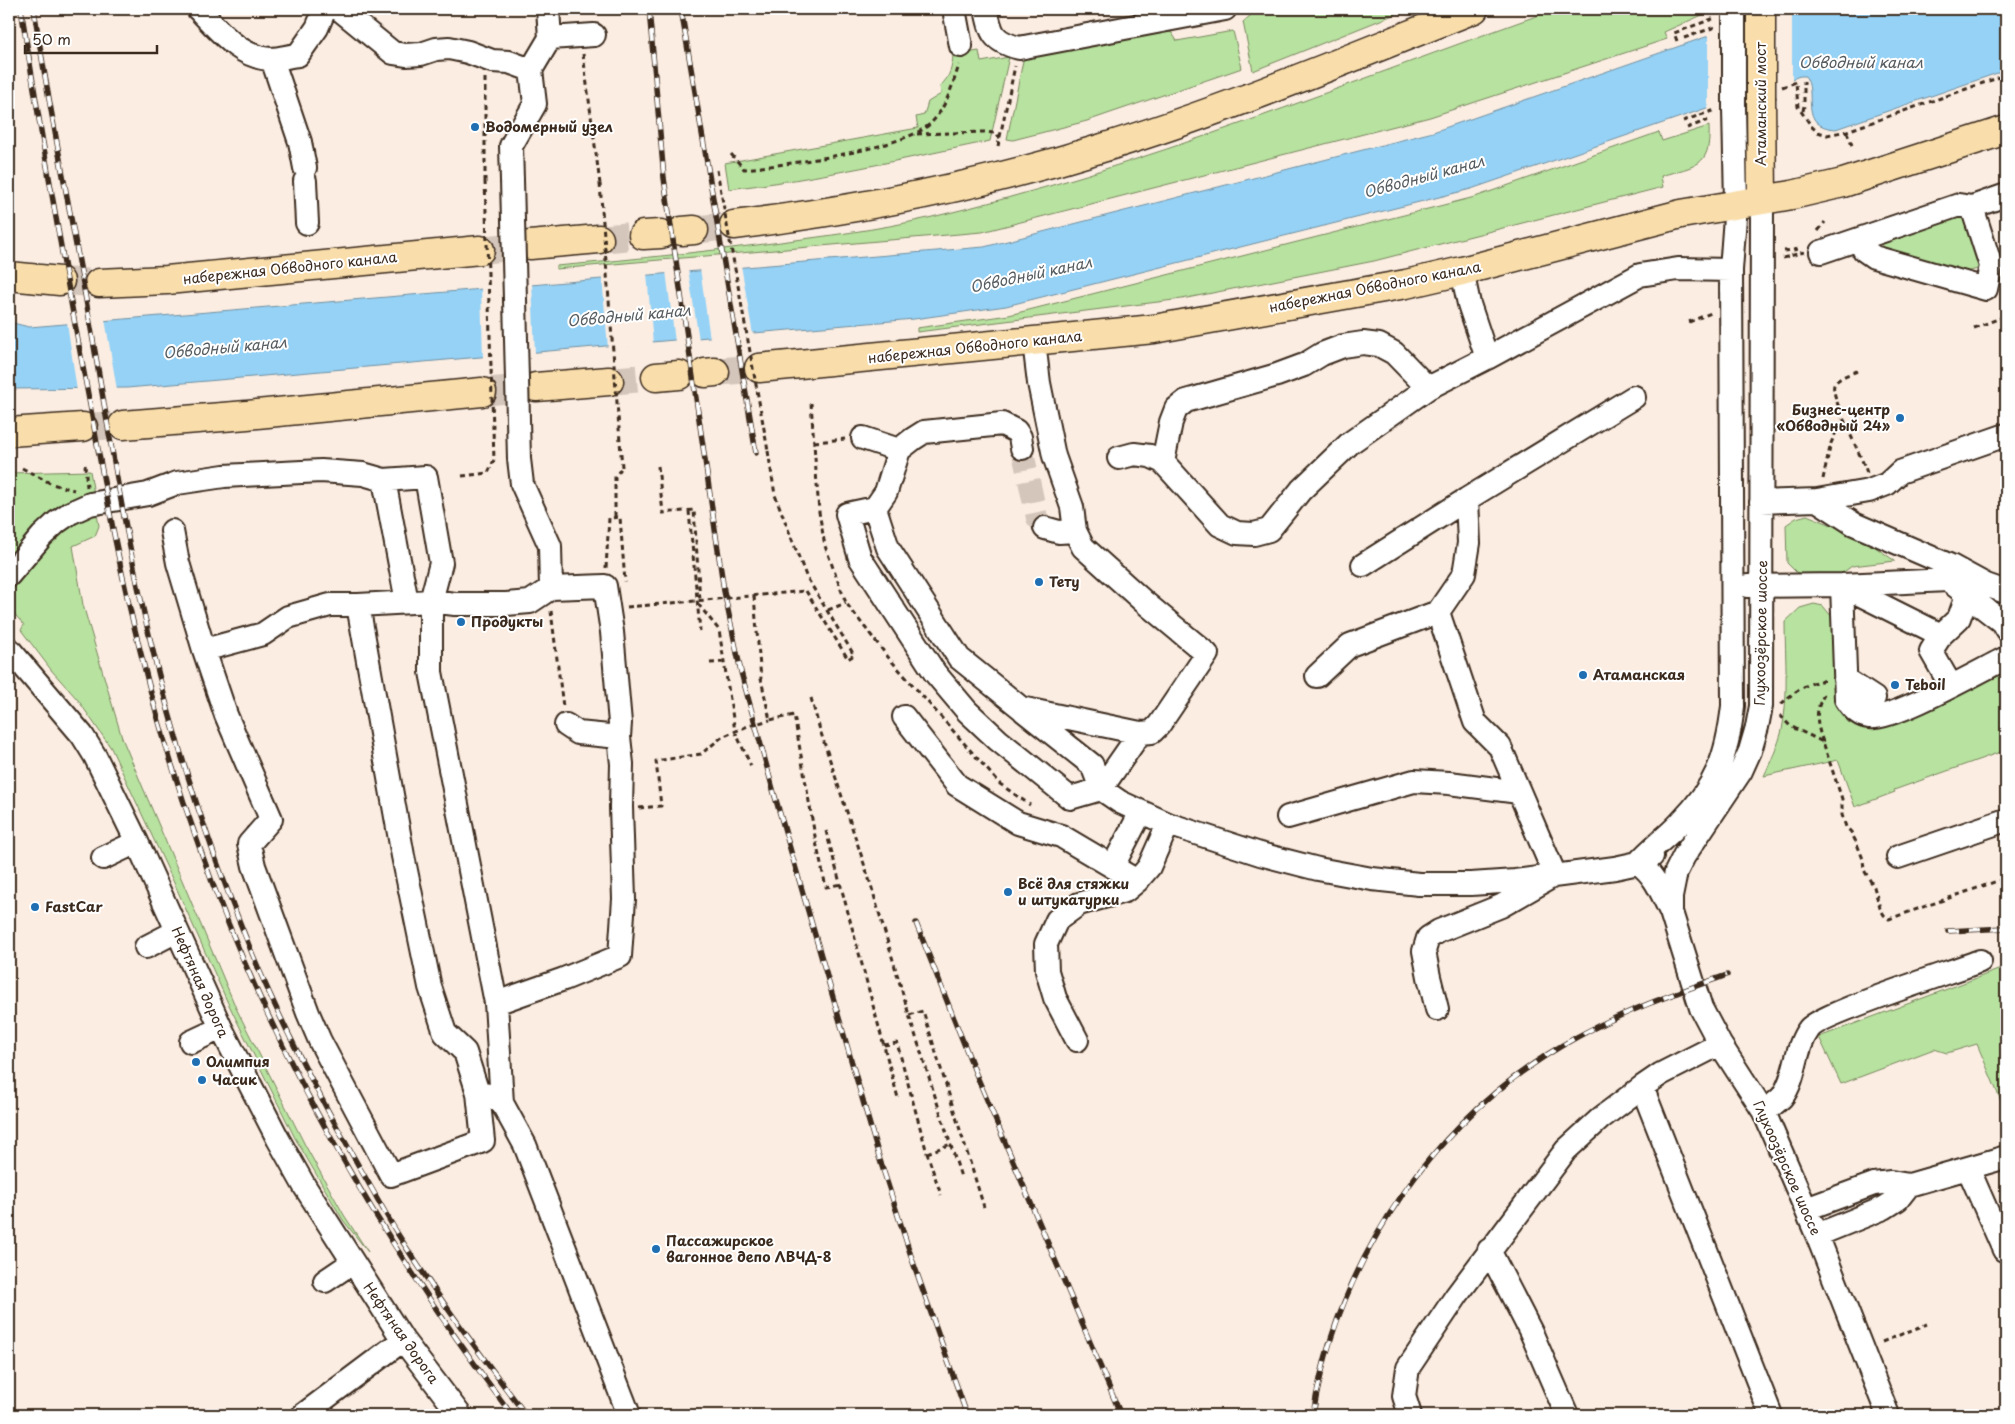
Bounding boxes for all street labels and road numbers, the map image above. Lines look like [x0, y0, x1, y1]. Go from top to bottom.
street label: Атаманский мост [1750, 42, 1771, 166]
street label: набережная Обводного канала [182, 246, 398, 289]
street label: набережная Обводного канала [1267, 256, 1483, 317]
street label: набережная Обводного канала [867, 325, 1083, 368]
street label: Глухоозёрское шоссе [1749, 560, 1772, 706]
street label: Нефтяная дорога [167, 923, 234, 1041]
street label: Глухоозёрское шоссе [1748, 1097, 1827, 1239]
street label: Нефтяная дорога [359, 1278, 444, 1388]

